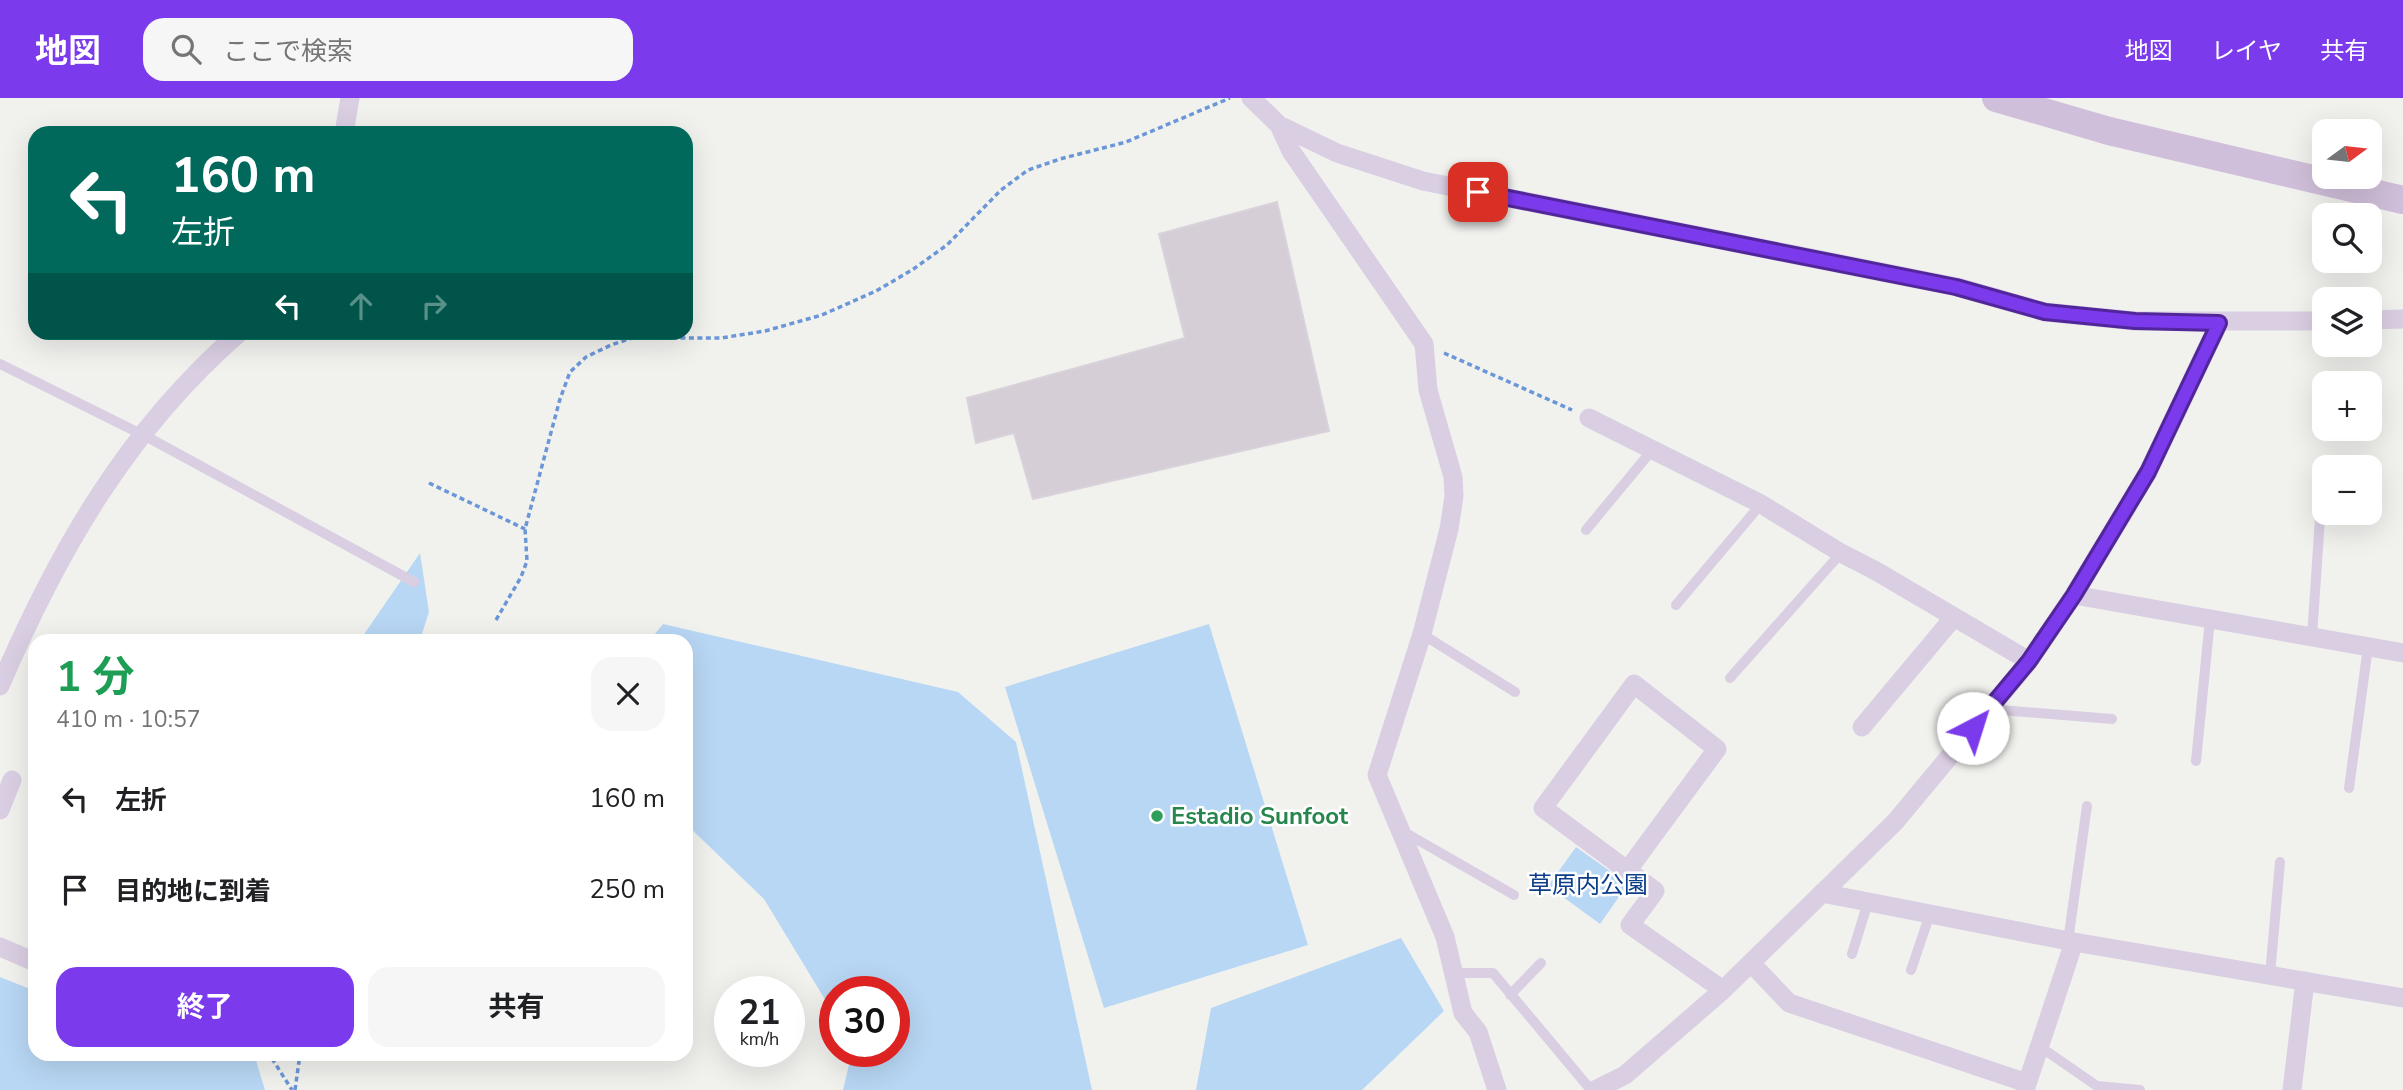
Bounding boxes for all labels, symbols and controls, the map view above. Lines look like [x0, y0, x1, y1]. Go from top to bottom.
search box [143, 18, 633, 81]
text: 地図 [35, 29, 101, 74]
icon: search [167, 30, 205, 68]
text: ここで検索 [223, 34, 353, 69]
text: 地図 [2125, 35, 2173, 67]
text: レイヤ [2211, 35, 2282, 67]
text: 共有 [2320, 35, 2368, 67]
north arrow [2312, 119, 2382, 189]
map controls [2312, 119, 2382, 525]
text: 160 m [171, 142, 315, 209]
icon: left [56, 154, 147, 245]
pin [1448, 162, 1508, 222]
icon: arrive [1459, 173, 1497, 211]
button: search [2312, 203, 2382, 273]
text: 左折 [171, 211, 235, 254]
icon: left [269, 287, 307, 325]
icon: ahead [342, 287, 380, 325]
icon: right [415, 287, 453, 325]
button: layers [2312, 287, 2382, 357]
button: + [2312, 371, 2382, 441]
button: − [2312, 455, 2382, 525]
text: 1 分 [56, 649, 135, 706]
button: close [591, 657, 665, 731]
position arrow [1936, 691, 2010, 765]
text: 410 m · 10:57 [56, 704, 201, 735]
icon: left [56, 780, 94, 818]
text: 160 m [589, 781, 665, 816]
text: 左折 [115, 783, 167, 818]
place label: Estadio Sunfoot [1171, 800, 1349, 832]
marker: Estadio Sunfoot [1149, 808, 1165, 824]
park label: 草原内公園 [1528, 869, 1648, 901]
icon: arrive [56, 871, 94, 909]
text: 250 m [589, 872, 665, 907]
text: 目的地に到着 [115, 874, 271, 909]
button: 終了 [56, 967, 354, 1047]
button: 共有 [368, 967, 665, 1047]
speed limit sign: 30 [819, 976, 910, 1067]
text: 21 [738, 989, 781, 1036]
text: km/h [740, 1027, 779, 1051]

